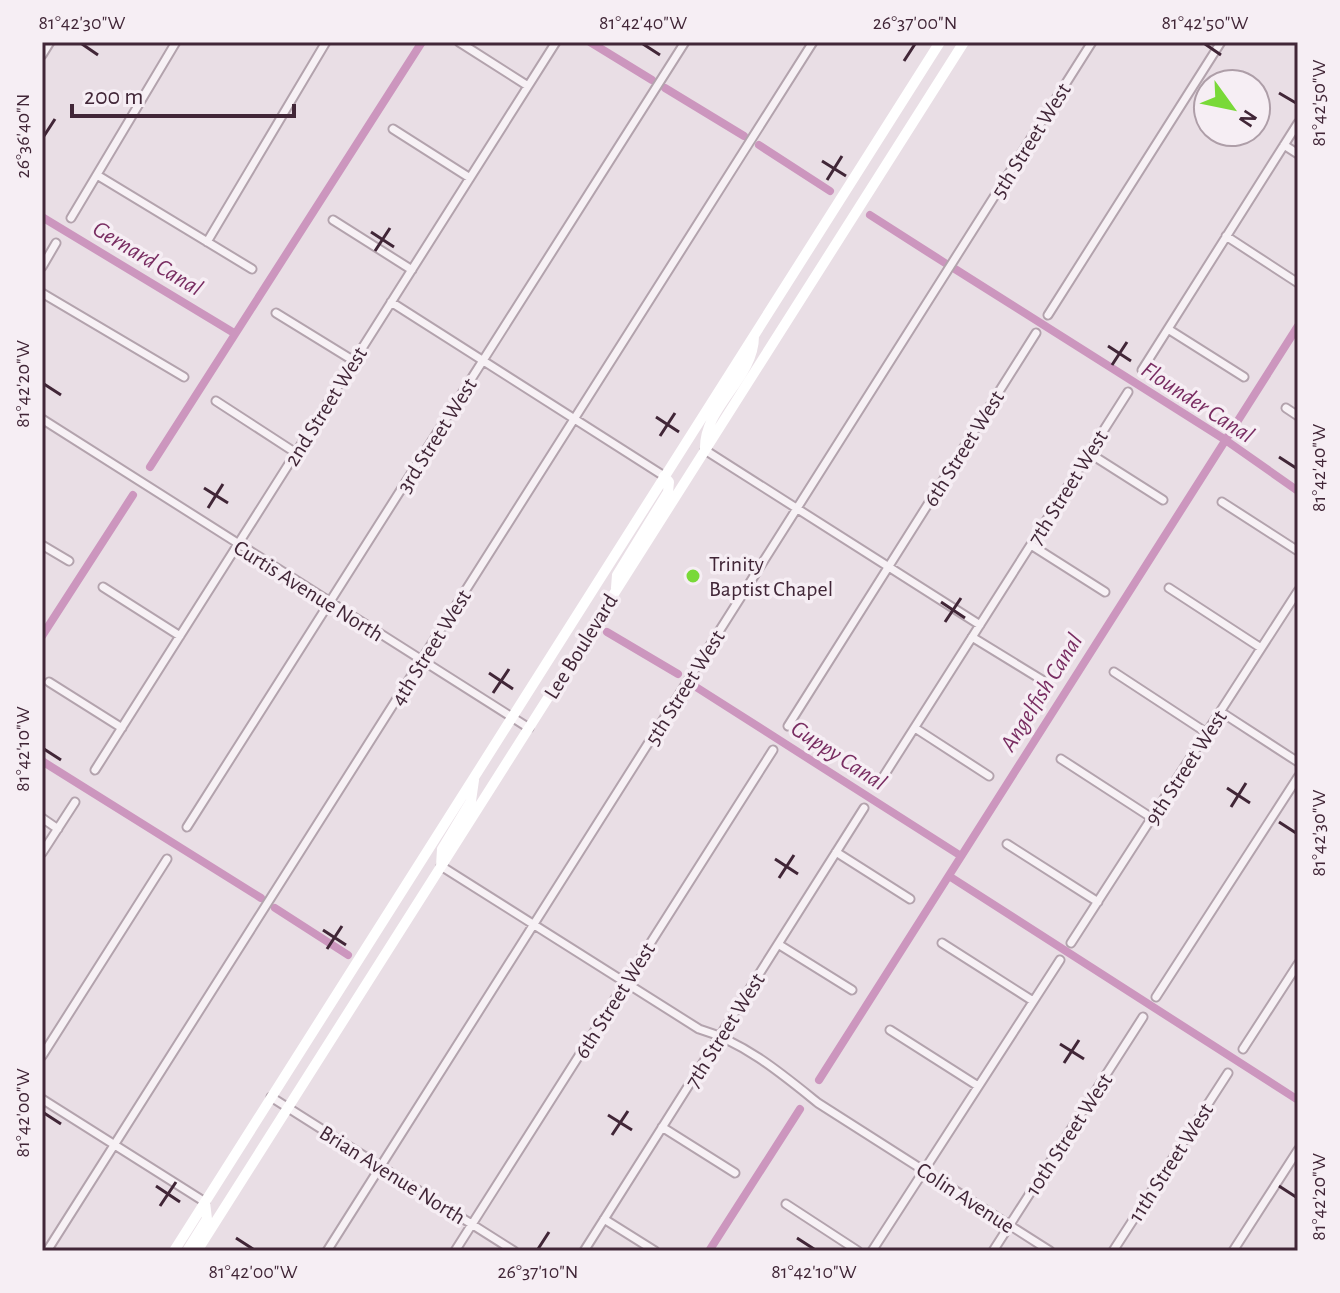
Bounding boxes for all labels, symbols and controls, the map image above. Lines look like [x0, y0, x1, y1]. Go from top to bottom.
text: 81°42'30"W [39, 13, 126, 33]
text: 81°42'40"W [599, 13, 687, 33]
text: 26°37'00"N [873, 13, 957, 33]
text: 81°42'50"W [1162, 13, 1249, 33]
text: 81°42'50"W [1309, 59, 1329, 146]
scale bar [72, 68, 294, 118]
north arrow [1192, 68, 1272, 148]
street label: 5th Street West [987, 79, 1075, 202]
text: 200 m [84, 85, 143, 109]
text: 26°36'40"N [13, 94, 33, 178]
text: N [1235, 106, 1261, 131]
water label: Gernard Canal [88, 217, 207, 301]
text: 81°42'20"W [13, 340, 33, 428]
street label: 2nd Street West [281, 343, 371, 470]
water label: Flounder Canal [1137, 358, 1258, 448]
street label: 3rd Street West [393, 374, 481, 497]
street label: 6th Street West [920, 387, 1008, 510]
text: 81°42'40"W [1309, 424, 1329, 512]
street label: 7th Street West [1024, 426, 1112, 549]
street label: Curtis Avenue North [230, 536, 387, 646]
place label: Trinity Baptist Chapel [709, 553, 833, 600]
marker: Trinity Baptist Chapel [684, 567, 702, 585]
street label: 4th Street West [387, 586, 475, 709]
street label: Lee Boulevard [540, 590, 622, 703]
street label: 5th Street West [641, 626, 729, 749]
water label: Angelfish Canal [996, 629, 1088, 756]
text: 81°42'10"W [13, 706, 33, 792]
street label: 9th Street West [1141, 706, 1231, 829]
water label: Guppy Canal [786, 716, 891, 795]
text: 81°42'30"W [1309, 789, 1329, 876]
street label: 6th Street West [571, 939, 659, 1062]
street label: 7th Street West [681, 969, 769, 1092]
text: 81°42'00"W [13, 1068, 33, 1158]
street label: 10th Street West [1021, 1070, 1116, 1200]
street label: 11th Street West [1124, 1099, 1217, 1226]
street label: Brian Avenue North [316, 1121, 469, 1229]
text: 81°42'20"W [1309, 1153, 1329, 1241]
street label: Colin Avenue [913, 1158, 1018, 1237]
text: 81°42'00"W [208, 1262, 298, 1282]
text: 26°37'10"N [498, 1262, 578, 1282]
text: 81°42'10"W [771, 1262, 857, 1282]

